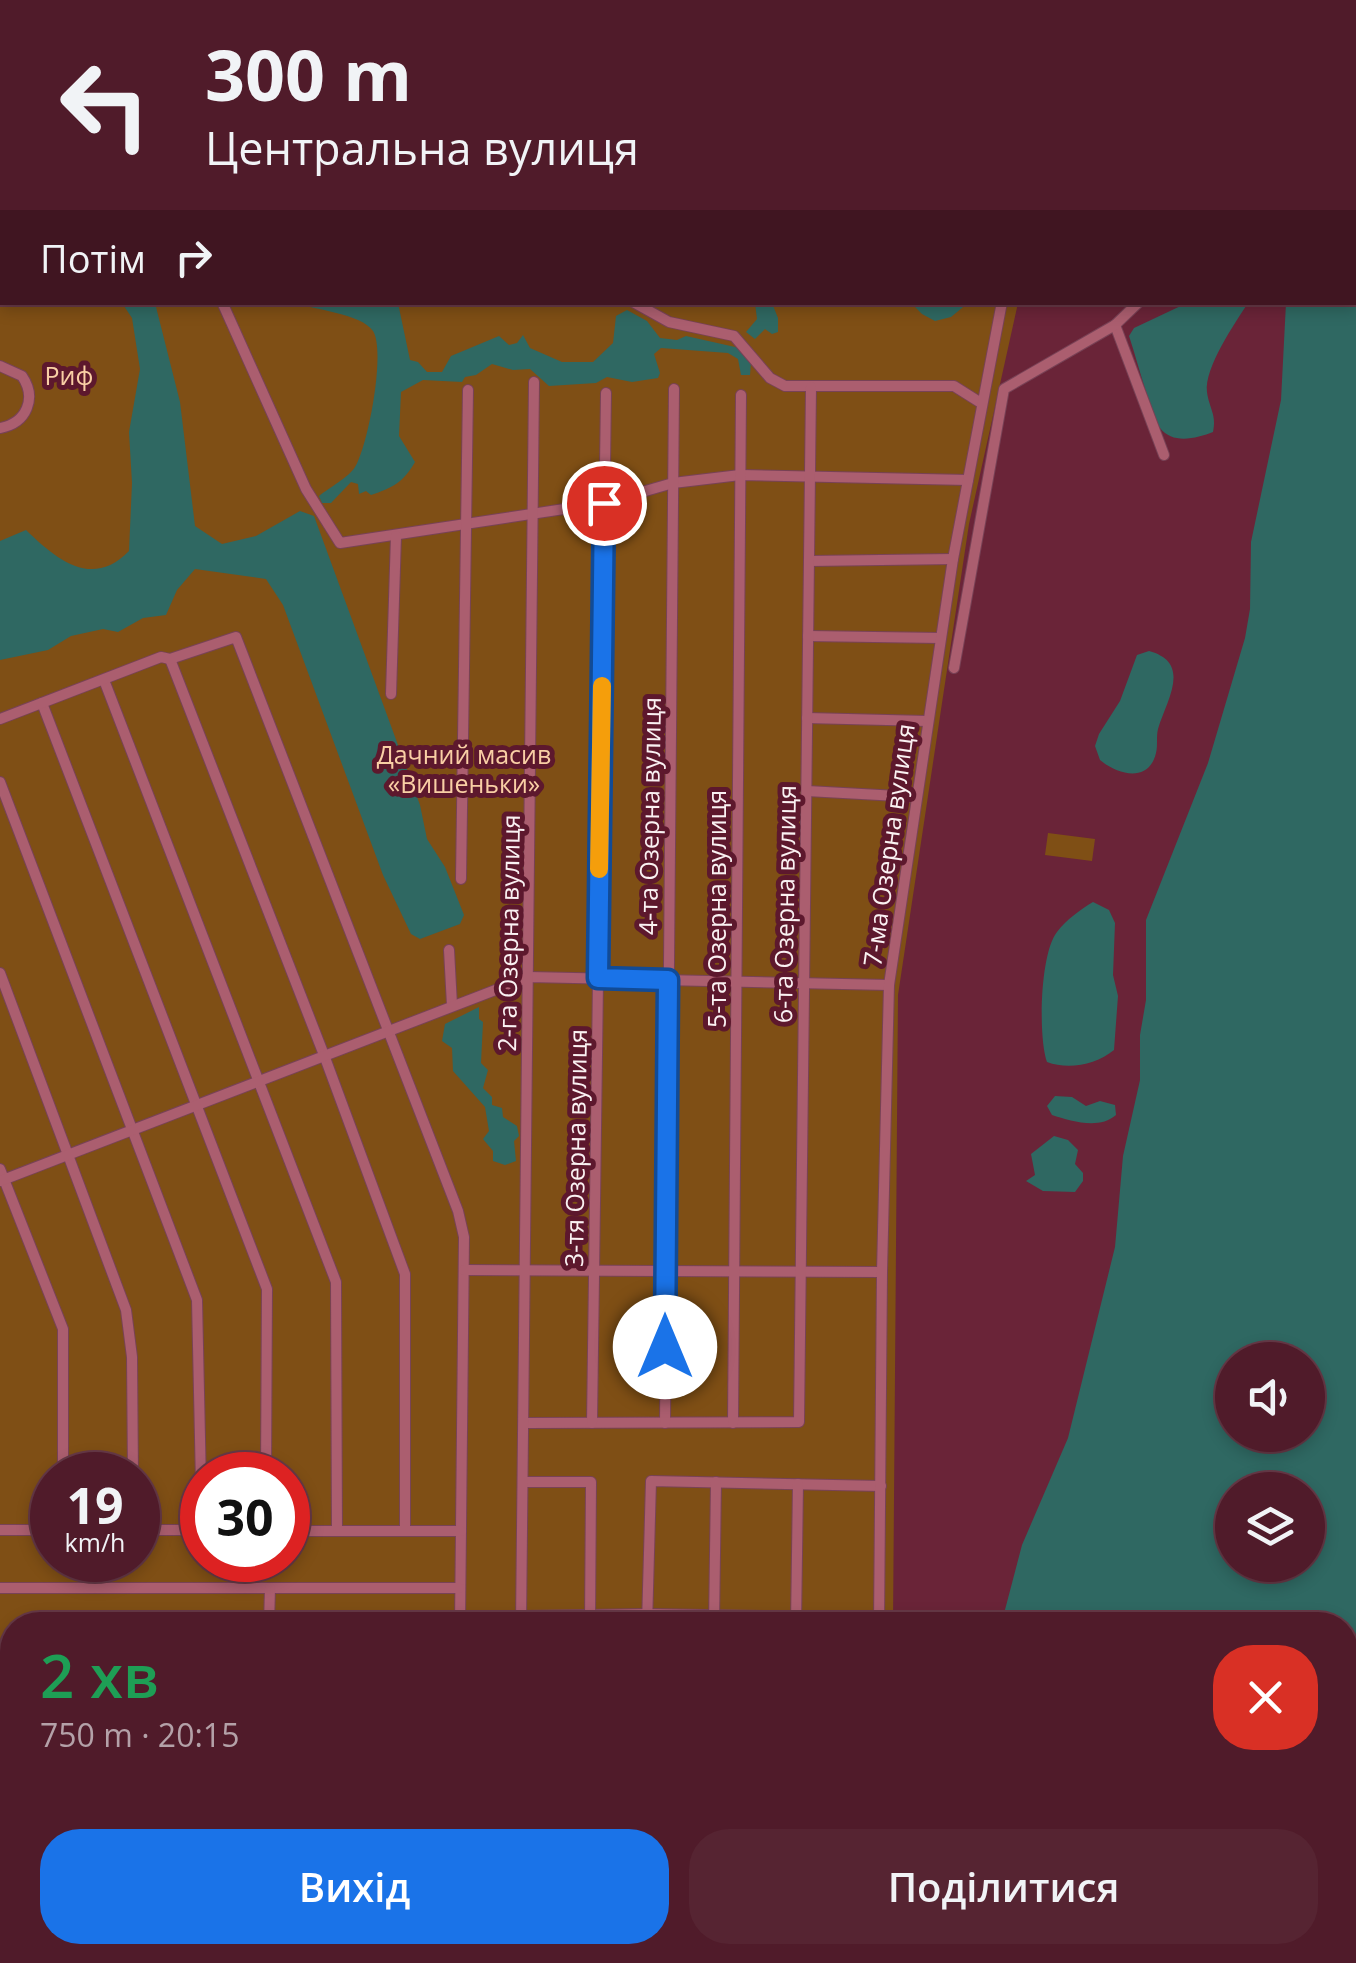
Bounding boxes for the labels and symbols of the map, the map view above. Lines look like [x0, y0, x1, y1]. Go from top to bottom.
park label: Риф [45, 358, 93, 392]
pin [562, 461, 647, 546]
street label: 4-та Озерна вулиця [630, 697, 668, 935]
street label: 7-ма Озерна вулиця [854, 721, 922, 968]
park label: Дачний масив «Вишеньки» [377, 737, 551, 800]
street label: 6-та Озерна вулиця [765, 785, 803, 1023]
street label: 5-та Озерна вулиця [699, 790, 733, 1028]
street label: 2-га Озерна вулиця [489, 814, 527, 1052]
street label: 3-тя Озерна вулиця [556, 1029, 594, 1267]
position arrow [613, 1295, 717, 1399]
speed limit sign: 30 [180, 1452, 310, 1582]

